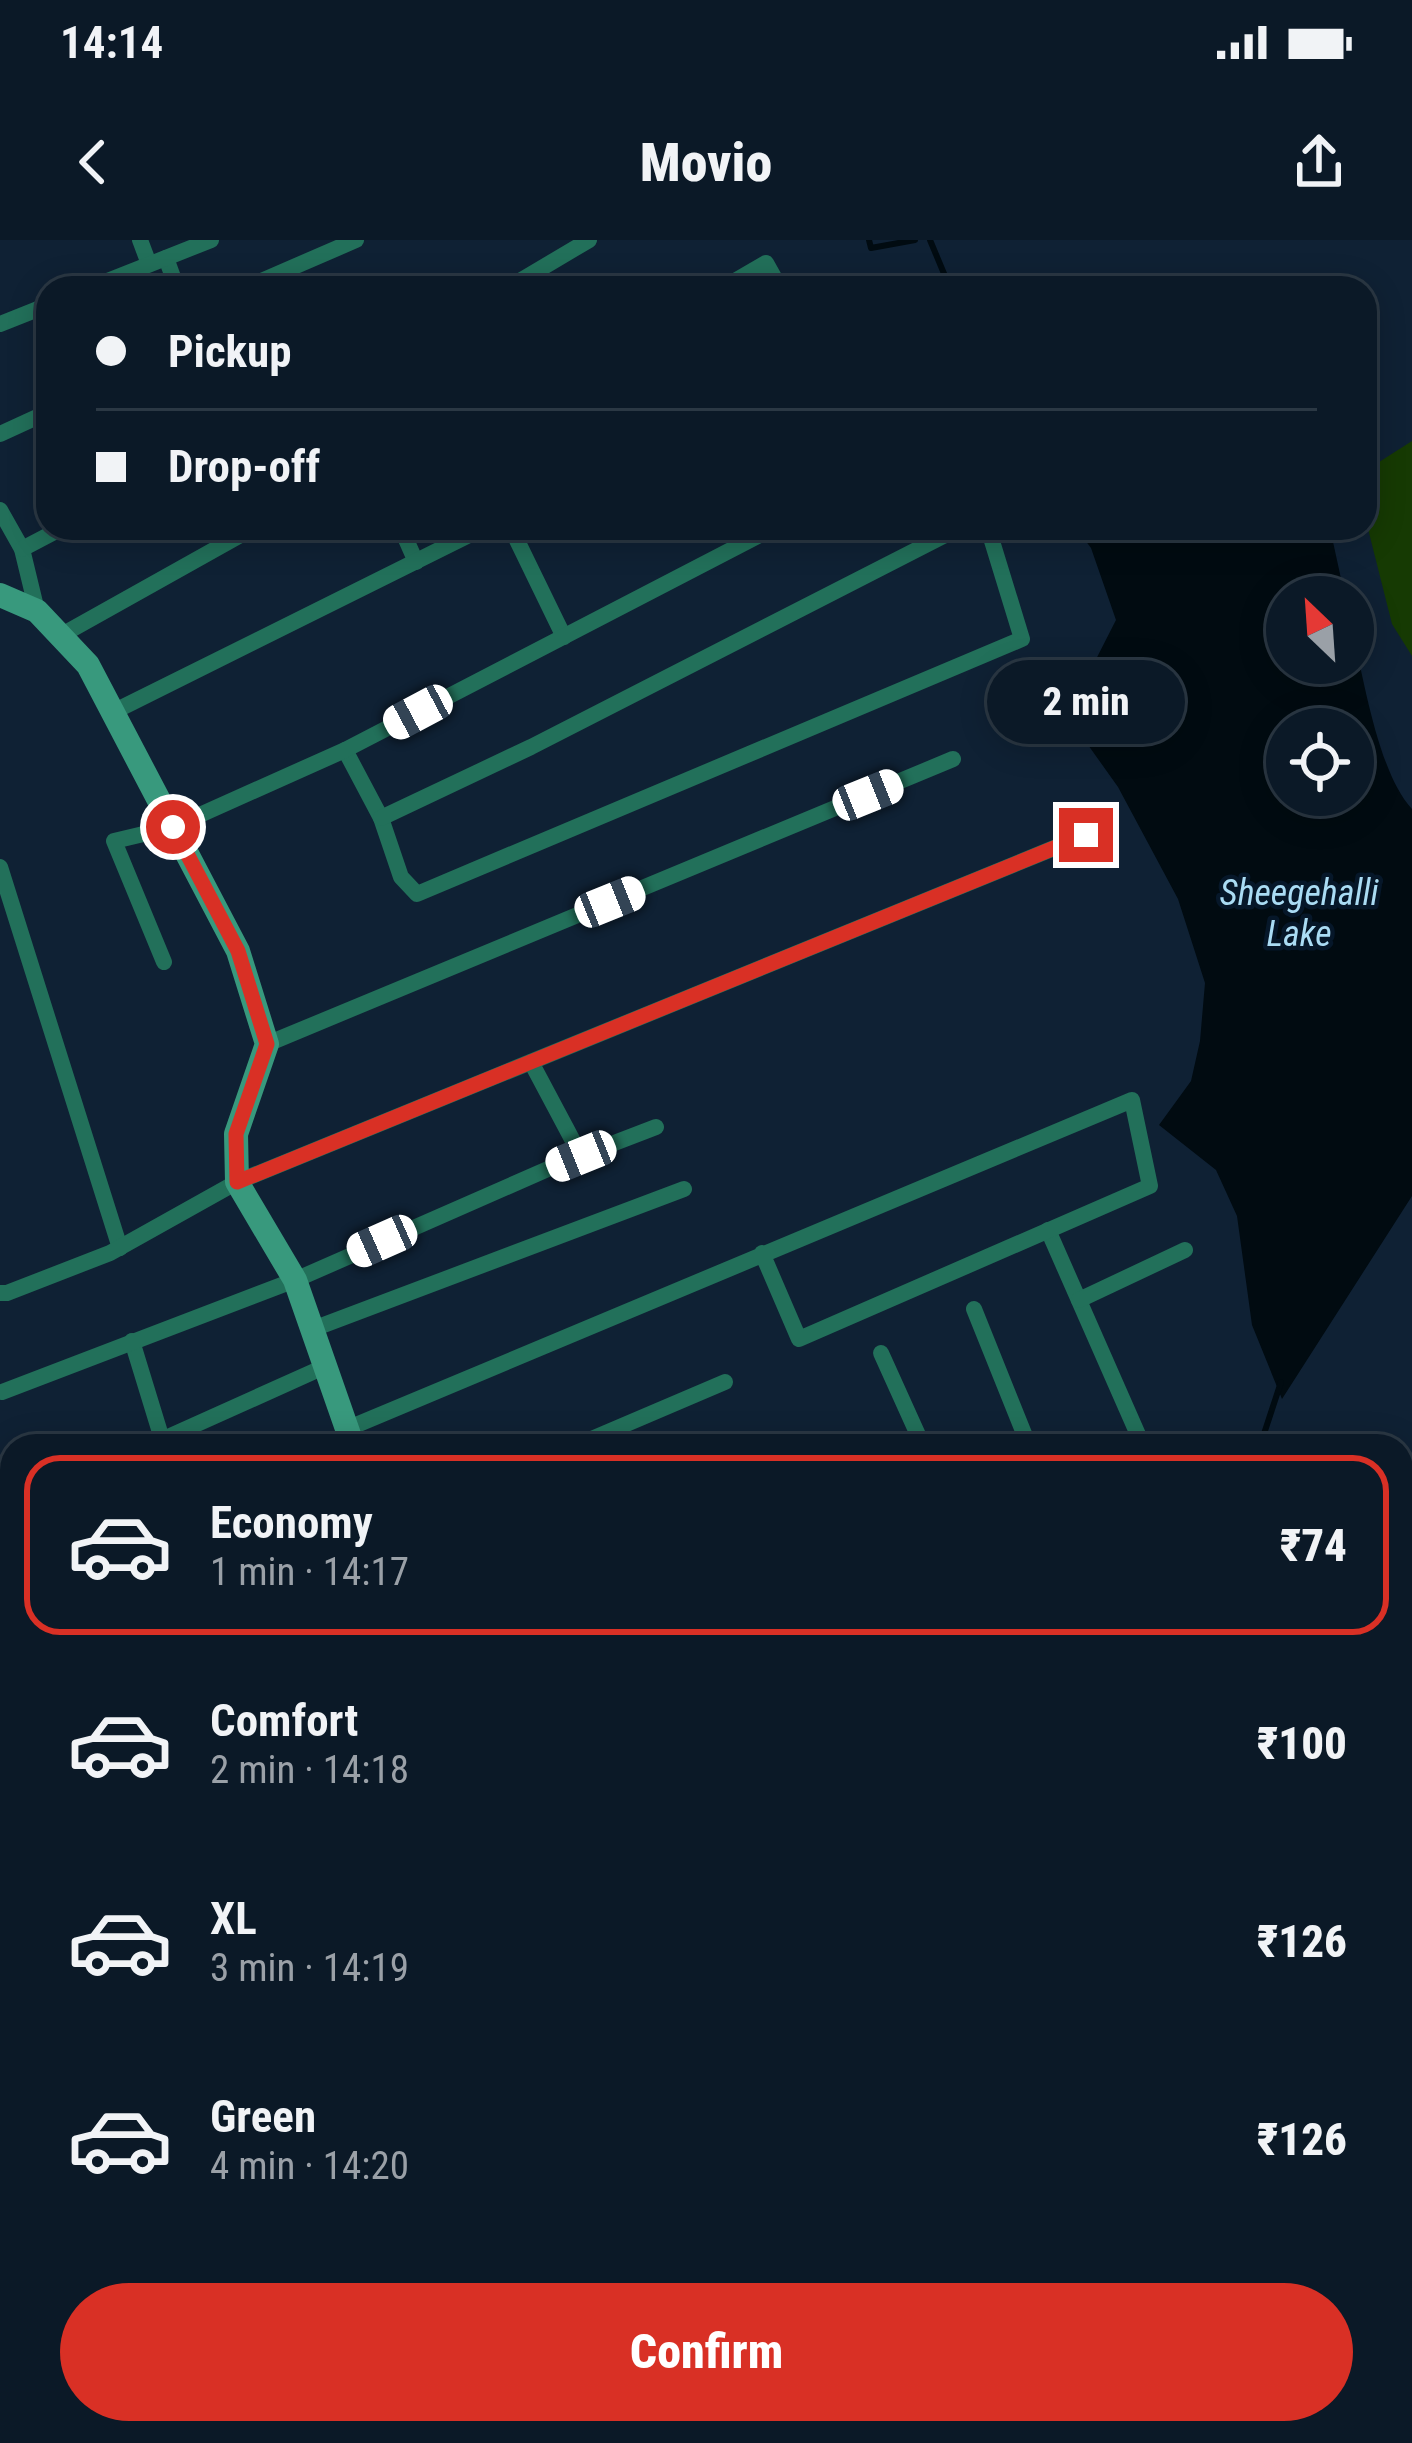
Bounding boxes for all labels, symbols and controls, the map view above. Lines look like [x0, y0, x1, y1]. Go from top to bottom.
text: 14:14 [60, 16, 163, 69]
icon: back [60, 129, 126, 195]
icon: share [1286, 129, 1352, 195]
text: Movio [640, 131, 772, 194]
text: Pickup [168, 325, 292, 378]
text: Drop-off [168, 440, 320, 493]
north arrow [1266, 576, 1374, 684]
map controls [1266, 576, 1374, 816]
callout: 2 min [987, 661, 1185, 745]
car [378, 679, 458, 745]
text: 2 min [1043, 679, 1129, 725]
button: locate [1266, 708, 1374, 816]
car [828, 765, 908, 825]
route start [146, 800, 200, 854]
route end [1059, 808, 1113, 862]
car [570, 872, 650, 932]
water label: Sheegehalli Lake [1220, 872, 1379, 955]
car [541, 1126, 621, 1186]
car [342, 1210, 422, 1272]
icon: car [66, 1491, 174, 1599]
text: Economy [210, 1496, 373, 1549]
text: ₹74 [1280, 1519, 1347, 1572]
text: 1 min · 14:17 [210, 1549, 409, 1595]
icon: car [66, 1689, 174, 1797]
text: Comfort [210, 1694, 358, 1747]
text: ₹100 [1257, 1717, 1347, 1770]
text: 2 min · 14:18 [210, 1747, 409, 1793]
icon: car [66, 1887, 174, 1995]
text: XL [210, 1892, 257, 1945]
text: ₹126 [1257, 1915, 1347, 1968]
text: 3 min · 14:19 [210, 1945, 409, 1991]
icon: car [66, 2085, 174, 2193]
text: Green [210, 2090, 316, 2143]
text: ₹126 [1257, 2113, 1347, 2166]
text: 4 min · 14:20 [210, 2143, 409, 2189]
button: Confirm [60, 2283, 1353, 2421]

